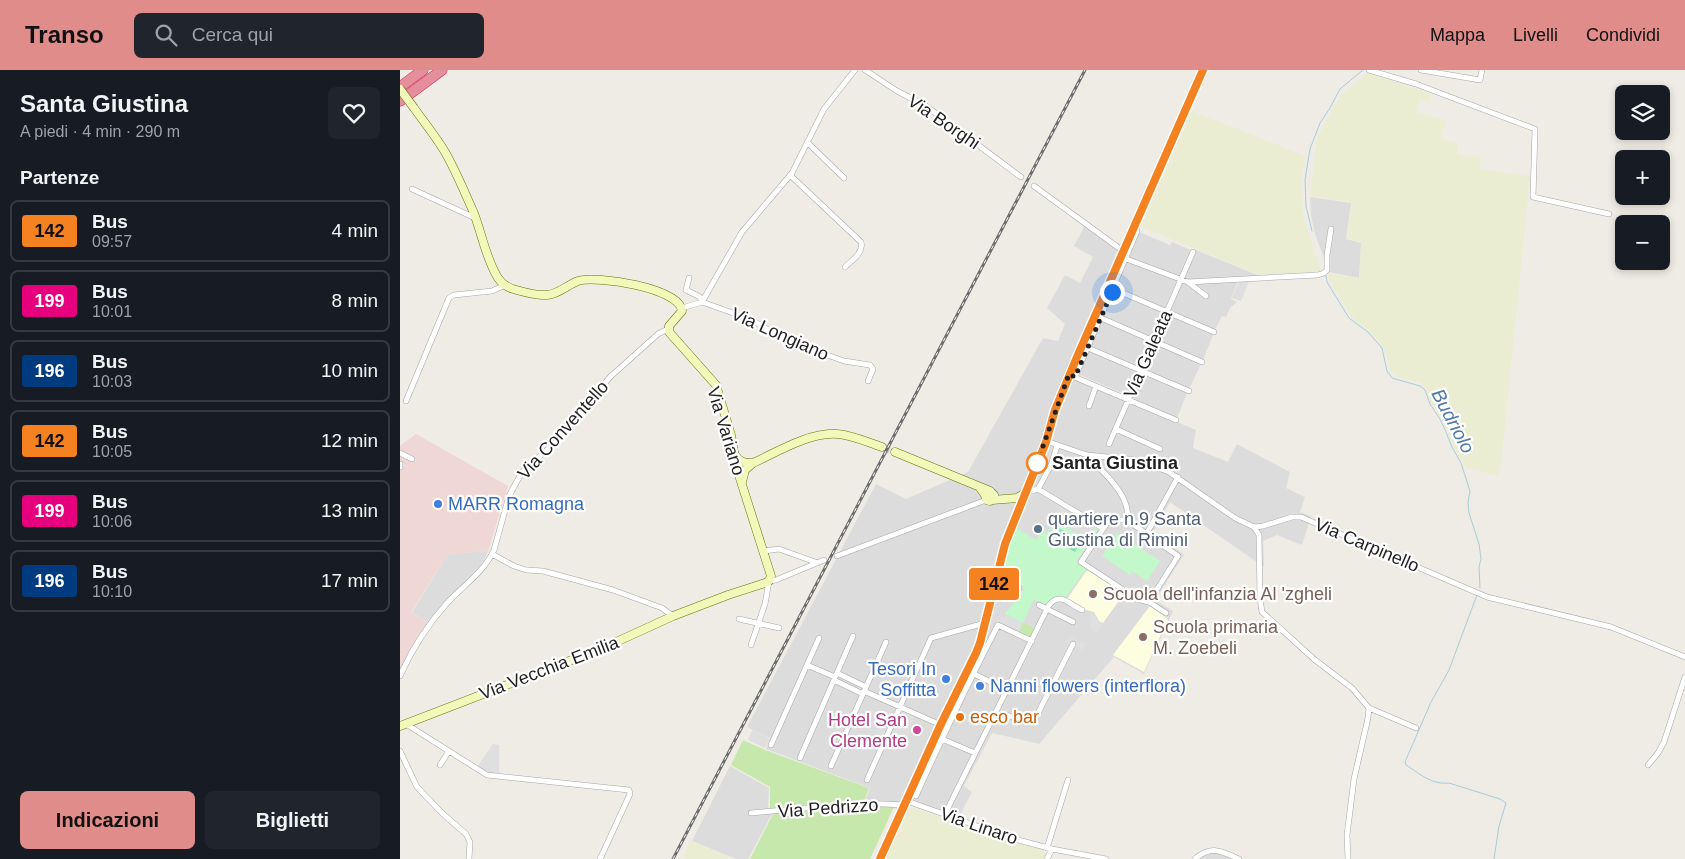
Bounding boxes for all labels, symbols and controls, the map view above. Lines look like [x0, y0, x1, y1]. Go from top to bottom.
search box [134, 13, 484, 58]
text: Transo [25, 21, 104, 48]
icon: search [152, 21, 180, 49]
text: Cerca qui [192, 24, 273, 45]
text: Mappa [1430, 25, 1485, 45]
text: Livelli [1513, 25, 1558, 45]
text: Condividi [1586, 25, 1660, 45]
map controls [1615, 85, 1670, 270]
button: layers [1615, 85, 1670, 140]
button: heart [328, 87, 380, 139]
text: Santa Giustina [20, 90, 188, 117]
street label: Via Borghi [904, 91, 984, 153]
text: A piedi · 4 min · 290 m [20, 123, 180, 140]
button: + [1615, 150, 1670, 205]
text: Partenze [20, 167, 99, 188]
text: Bus [92, 211, 128, 232]
button: − [1615, 215, 1670, 270]
text: 4 min [332, 220, 378, 241]
text: 142 [34, 221, 65, 241]
text: 09:57 [92, 233, 132, 250]
your location [1100, 280, 1125, 305]
text: Bus [92, 281, 128, 302]
text: 8 min [332, 290, 378, 311]
text: 199 [34, 291, 65, 311]
text: 10:01 [92, 303, 132, 320]
street label: Via Longiano [728, 304, 832, 364]
street label: Via Galeata [1120, 306, 1177, 401]
text: Bus [92, 351, 128, 372]
text: 10 min [321, 360, 378, 381]
text: 196 [34, 361, 65, 381]
text: 10:03 [92, 373, 132, 390]
street label: Via Conventello [513, 377, 613, 483]
street label: Via Variano [703, 384, 749, 478]
water label: Budriolo [1427, 385, 1479, 457]
text: Bus [92, 421, 128, 442]
text: 12 min [321, 430, 378, 451]
text: 142 [34, 431, 65, 451]
text: 10:05 [92, 443, 132, 460]
marker: Santa Giustina [1026, 452, 1048, 474]
place label: Santa Giustina [1052, 453, 1179, 473]
text: Bus [92, 491, 128, 512]
place label: MARR Romagna [448, 494, 585, 514]
marker: MARR Romagna [432, 498, 444, 510]
text: 13 min [321, 500, 378, 521]
text: 199 [34, 501, 65, 521]
place label: quartiere n.9 Santa Giustina di Rimini [1048, 509, 1202, 550]
text: 10:06 [92, 513, 132, 530]
street label: Via Carpinello [1312, 514, 1422, 576]
marker: quartiere n.9 Santa Giustina di Rimini [1032, 523, 1044, 535]
text: Bus [92, 561, 128, 582]
line badge: 142 [965, 568, 1023, 600]
text: 17 min [321, 570, 378, 591]
text: 196 [34, 571, 65, 591]
text: 142 [979, 574, 1009, 594]
text: 10:10 [92, 583, 132, 600]
place label: Scuola dell'infanzia Al 'zgheli [1103, 584, 1332, 604]
marker: Scuola dell'infanzia Al 'zgheli [1087, 588, 1099, 600]
place label: Scuola primaria M. Zoebeli [1153, 617, 1279, 658]
marker: Scuola primaria M. Zoebeli [1137, 631, 1149, 643]
street label: Via Vecchia Emilia [476, 632, 622, 704]
place label: Tesori In Soffitta [868, 659, 937, 700]
marker: Tesori In Soffitta [940, 673, 952, 685]
place label: Nanni flowers (interflora) [990, 676, 1186, 696]
marker: Nanni flowers (interflora) [974, 680, 986, 692]
place label: esco bar [970, 707, 1039, 727]
place label: Hotel San Clemente [828, 710, 907, 751]
marker: esco bar [954, 711, 966, 723]
marker: Hotel San Clemente [911, 724, 923, 736]
button: Indicazioni [20, 791, 195, 849]
button: Biglietti [205, 791, 380, 849]
street label: Via Pedrizzo [777, 795, 879, 821]
street label: Via Linaro [938, 803, 1020, 849]

